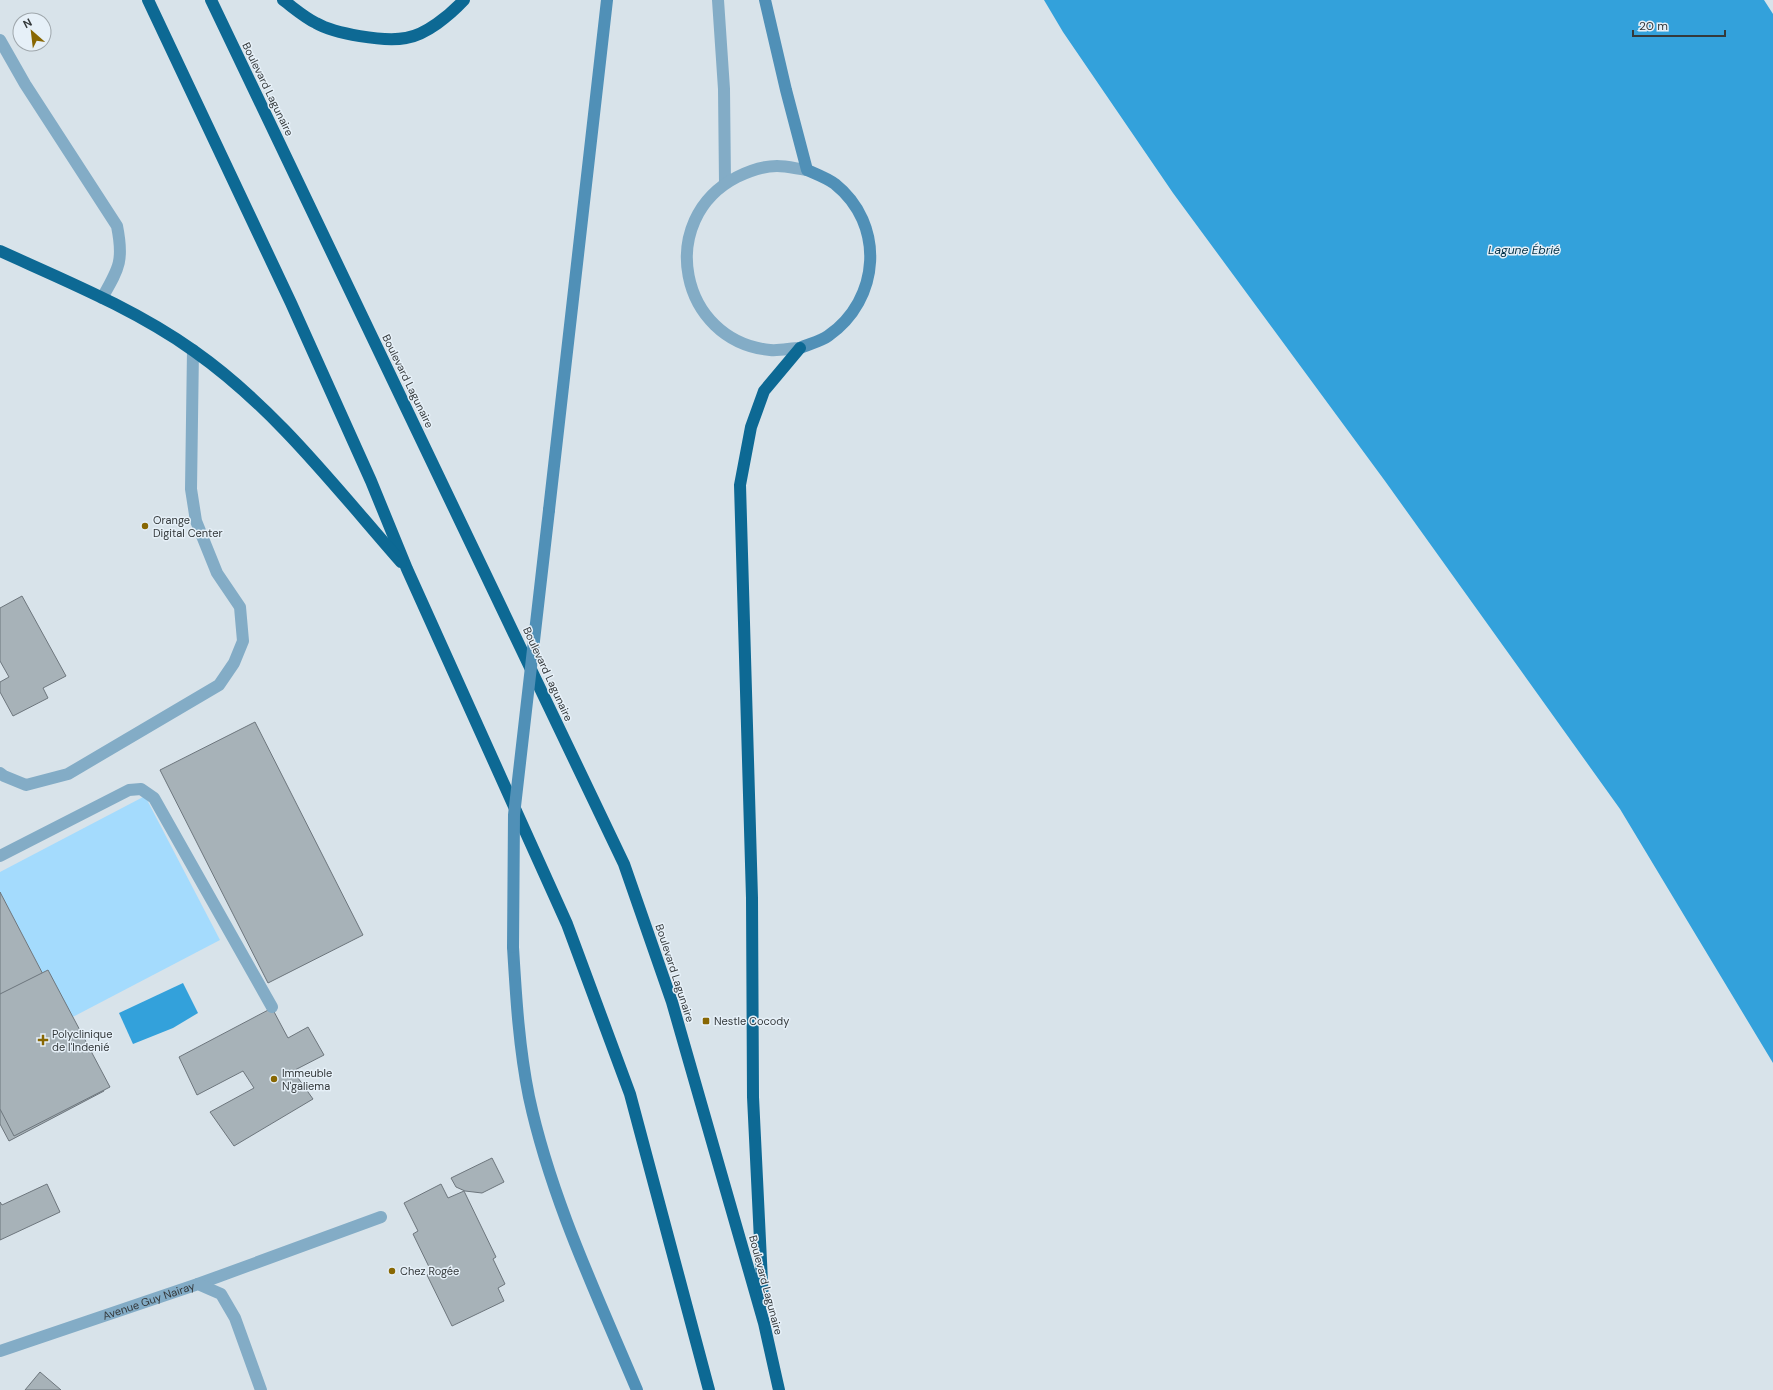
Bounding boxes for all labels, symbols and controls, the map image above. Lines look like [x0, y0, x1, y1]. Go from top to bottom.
north arrow [12, 12, 52, 52]
scale bar [1633, 12, 1725, 38]
text: N [20, 15, 34, 31]
text: 20 m [1639, 18, 1668, 34]
street label: Boulevard Lagunaire [239, 40, 297, 138]
water label: Lagune Ébrié [1488, 242, 1560, 258]
street label: Boulevard Lagunaire [379, 332, 437, 430]
place label: Orange Digital Center [153, 513, 223, 540]
marker: Orange Digital Center [140, 521, 150, 531]
street label: Boulevard Lagunaire [520, 625, 576, 723]
street label: Boulevard Lagunaire [653, 922, 697, 1024]
place label: Nestle Cocody [714, 1014, 789, 1028]
marker: Nestle Cocody [701, 1016, 711, 1026]
place label: Polyclinique de l'Indenié [52, 1027, 112, 1054]
marker: Polyclinique de l'Indenié [37, 1034, 49, 1046]
place label: Immeuble N'galiema [282, 1066, 332, 1093]
marker: Immeuble N'galiema [269, 1074, 279, 1084]
street label: Boulevard Lagunaire [746, 1234, 786, 1336]
place label: Chez Rogée [400, 1264, 459, 1278]
marker: Chez Rogée [387, 1266, 397, 1276]
street label: Avenue Guy Nairay [101, 1279, 197, 1323]

